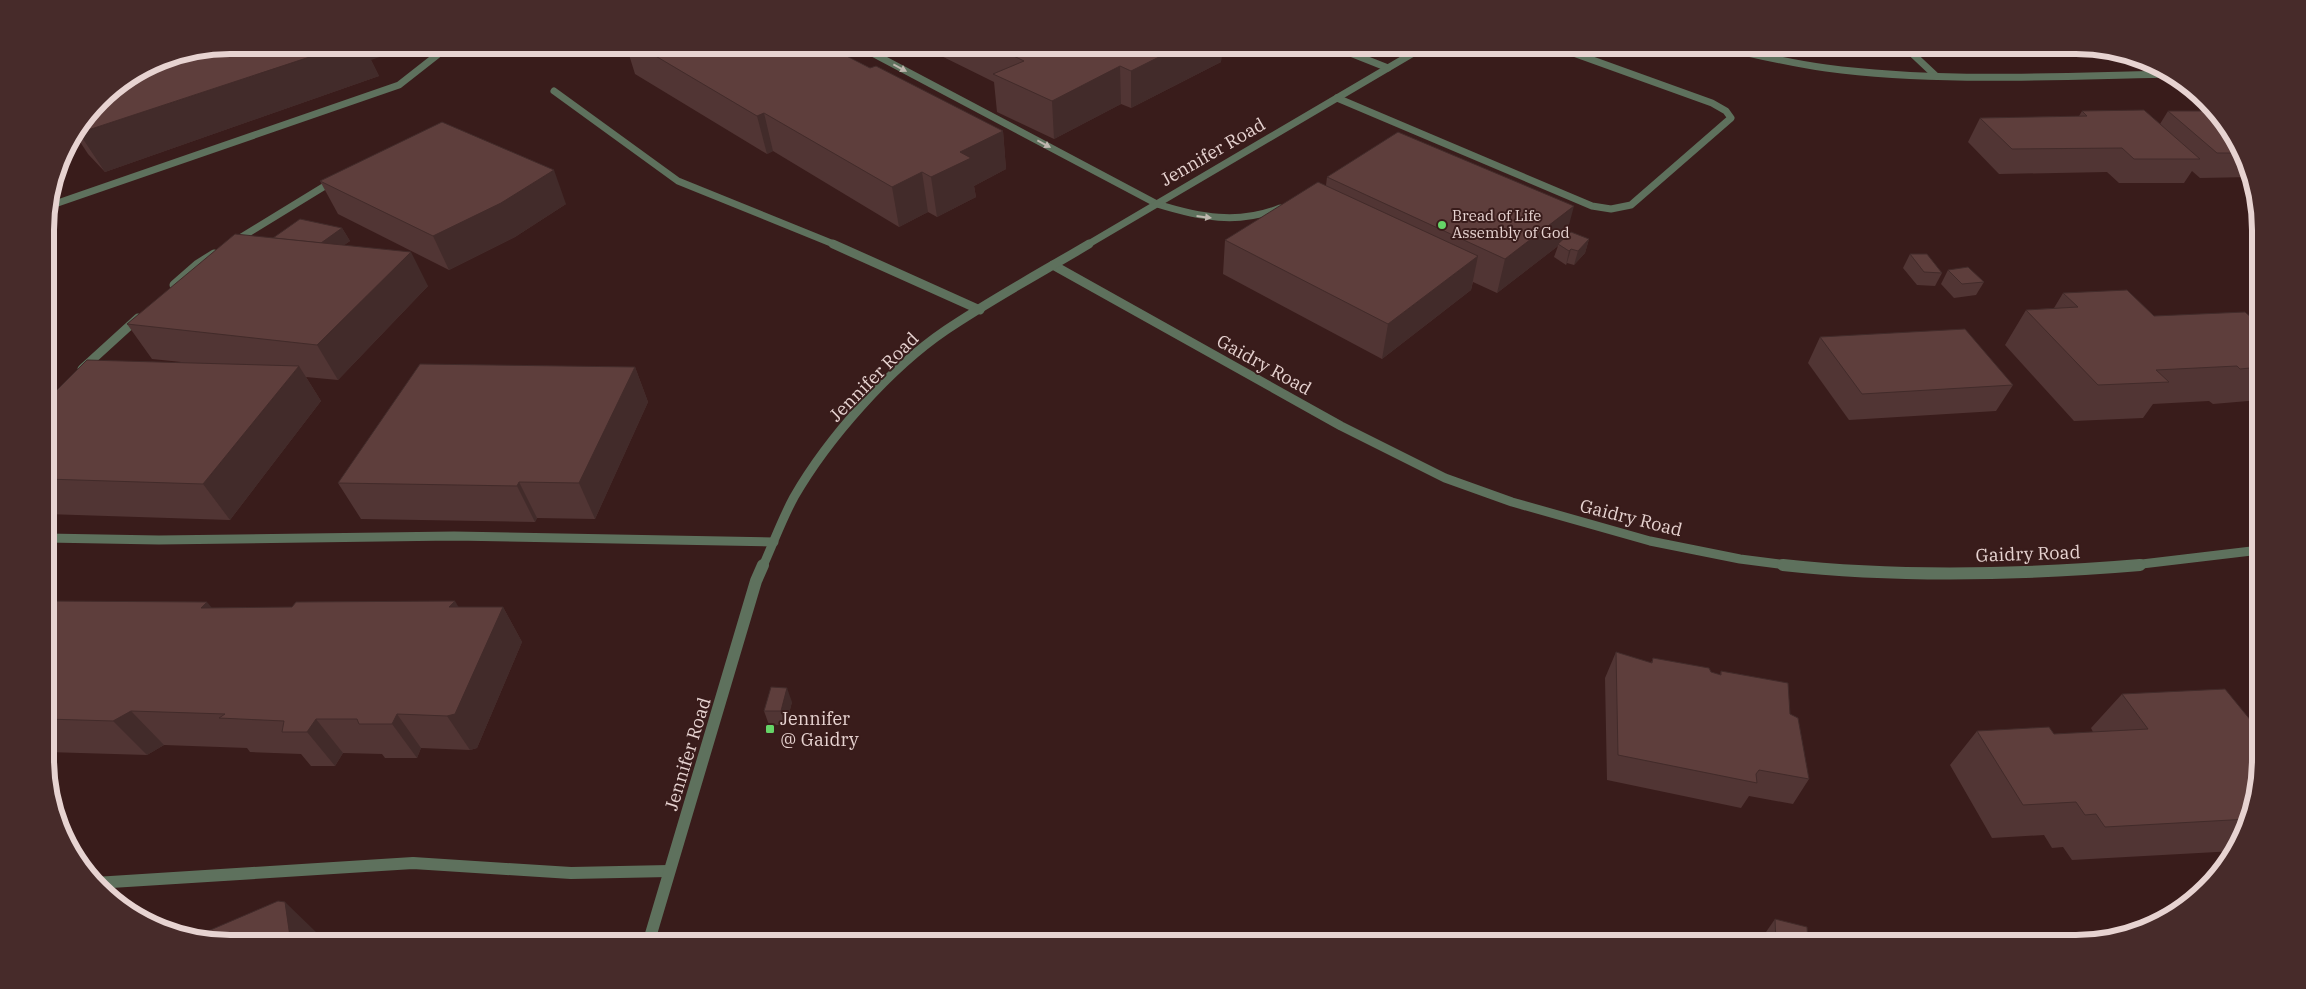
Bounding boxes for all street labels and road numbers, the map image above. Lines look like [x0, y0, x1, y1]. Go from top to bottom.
street label: Jennifer Road [1156, 112, 1269, 191]
street label: Jennifer Road [824, 327, 923, 426]
street label: Gaidry Road [1213, 329, 1316, 400]
street label: Gaidry Road [1577, 494, 1685, 541]
street label: Gaidry Road [1975, 540, 2081, 567]
street label: Jennifer Road [659, 694, 716, 813]

